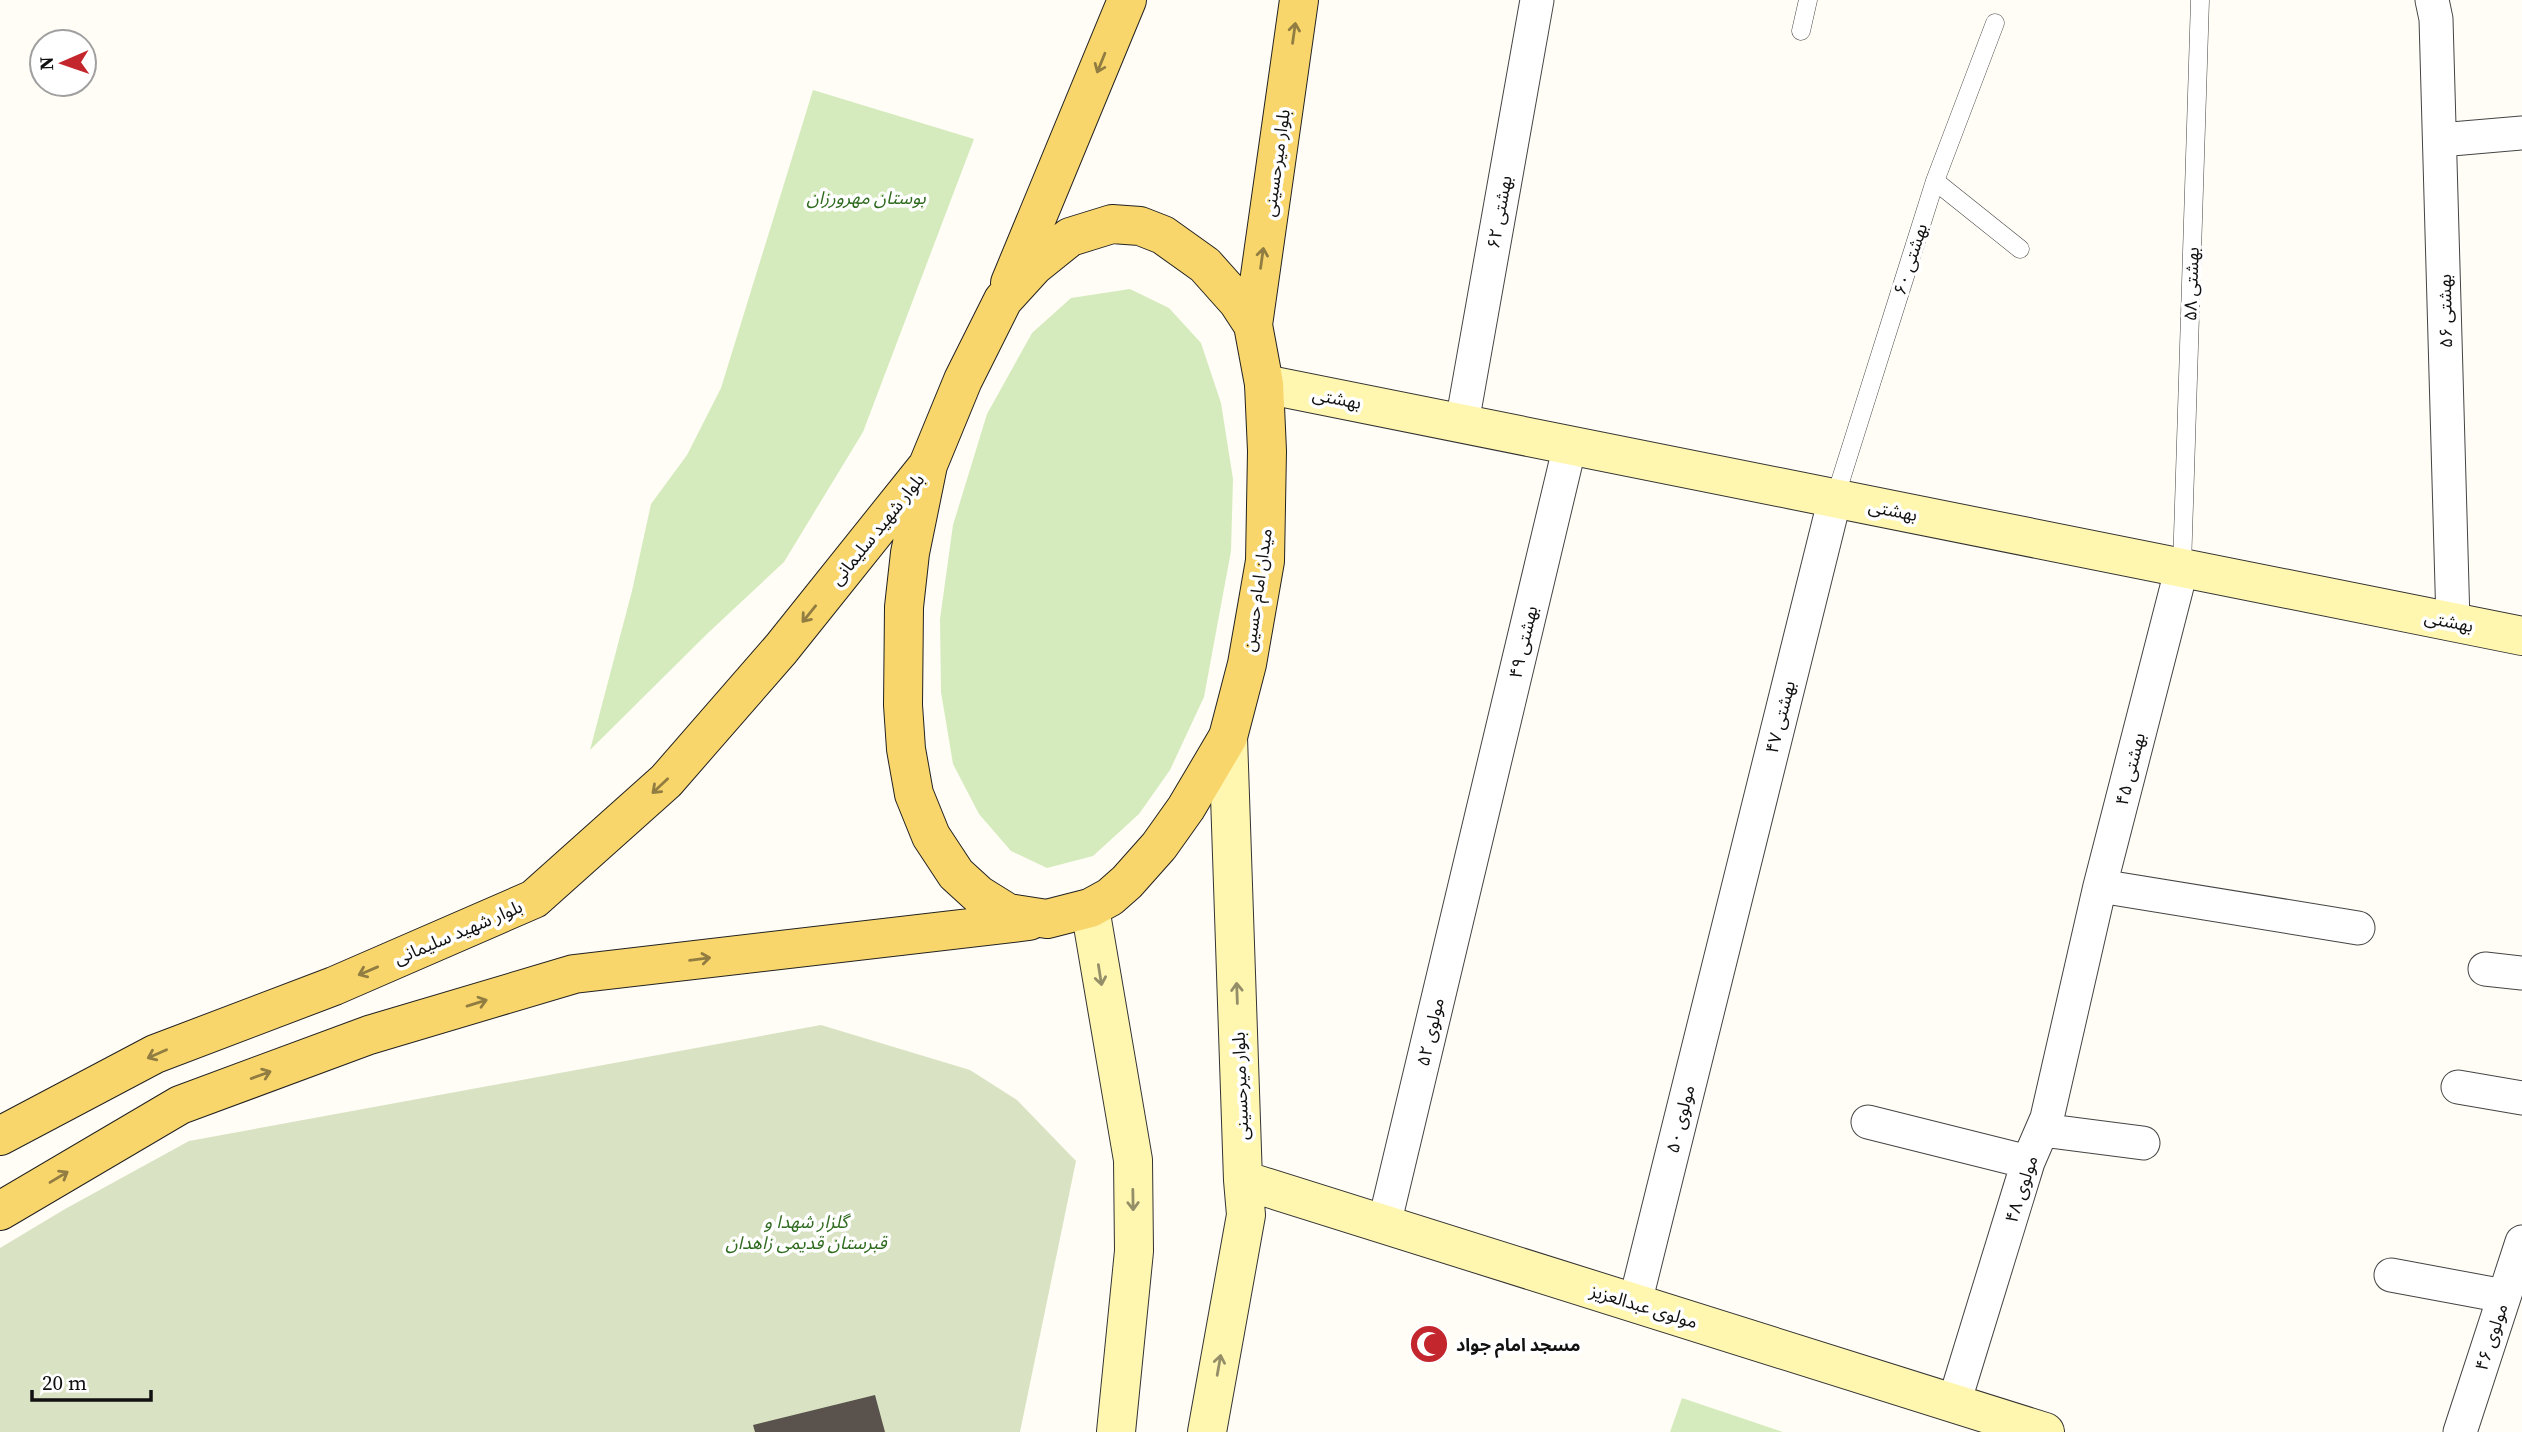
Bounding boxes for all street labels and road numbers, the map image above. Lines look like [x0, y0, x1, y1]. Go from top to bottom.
street label: بلوار میرحسینی [1256, 108, 1296, 218]
street label: بهشتی ۶۲ [1480, 173, 1518, 251]
street label: بهشتی ۶۰ [1887, 220, 1933, 298]
street label: بهشتی ۵۸ [2177, 247, 2205, 321]
street label: بهشتی ۵۶ [2432, 274, 2458, 348]
street label: بهشتی [1310, 381, 1364, 415]
street label: بلوار شهید سلیمانی [824, 468, 930, 590]
street label: بهشتی [1866, 493, 1920, 527]
street label: میدان امام حسین [1236, 527, 1280, 654]
street label: بهشتی ۴۹ [1502, 603, 1544, 681]
street label: بهشتی [2422, 604, 2476, 638]
street label: بهشتی ۴۷ [1759, 678, 1801, 756]
street label: بهشتی ۴۵ [2109, 730, 2151, 808]
street label: بلوار شهید سلیمانی [390, 894, 526, 970]
street label: مولوی ۵۲ [1410, 995, 1450, 1069]
street label: بلوار میرحسینی [1226, 1031, 1254, 1141]
street label: مولوی ۵۰ [1659, 1082, 1701, 1156]
street label: مولوی ۴۸ [1998, 1152, 2044, 1226]
street label: مولوی عبدالعزیز [1586, 1277, 1701, 1334]
street label: مولوی ۴۶ [2468, 1300, 2514, 1374]

